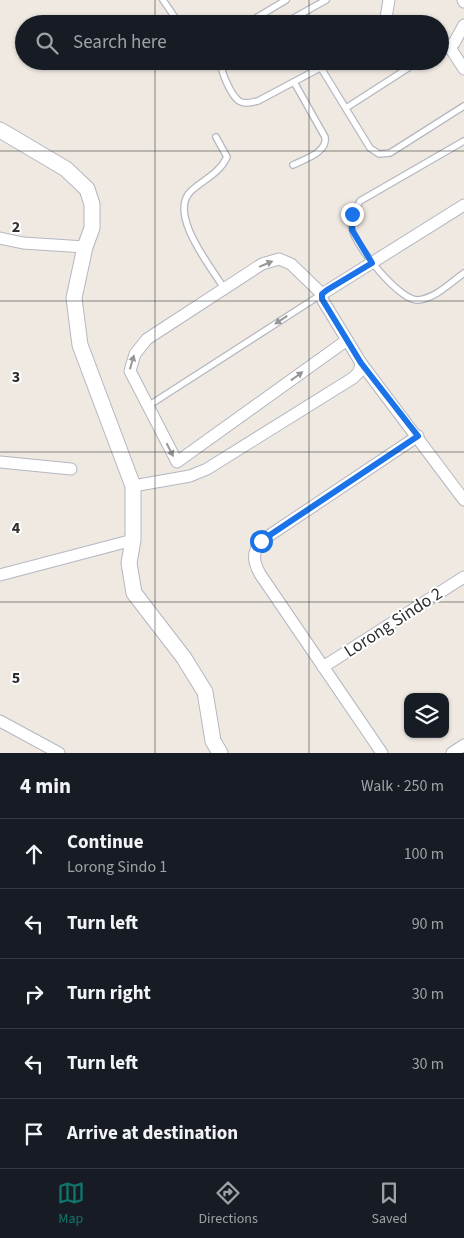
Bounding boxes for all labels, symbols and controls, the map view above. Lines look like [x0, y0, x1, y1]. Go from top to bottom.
search box [15, 15, 449, 70]
icon: search [33, 29, 61, 57]
text: Search here [73, 29, 167, 56]
route end [341, 203, 364, 226]
text: 2 [12, 216, 20, 238]
one-way arrow [259, 259, 273, 267]
one-way arrow [274, 316, 288, 325]
one-way arrow [129, 355, 137, 370]
text: 3 [12, 366, 20, 388]
one-way arrow [290, 371, 304, 381]
one-way arrow [166, 442, 174, 457]
text: 4 [12, 517, 21, 539]
route start [250, 530, 273, 553]
street label: Lorong Sindo 2 [339, 581, 447, 664]
text: 5 [12, 667, 20, 689]
map controls [404, 693, 449, 738]
button: layers [404, 693, 449, 738]
text: 4 min [20, 771, 71, 801]
text: Walk · 250 m [361, 775, 444, 797]
text: Continue [67, 829, 144, 856]
icon: ahead [20, 840, 48, 868]
text: 100 m [404, 843, 444, 865]
text: Lorong Sindo 1 [67, 856, 167, 878]
icon: left [20, 910, 48, 938]
text: Turn left [67, 910, 138, 937]
text: 90 m [412, 913, 444, 935]
icon: right [20, 980, 48, 1008]
text: Turn right [67, 980, 151, 1007]
text: 30 m [412, 983, 444, 1005]
icon: left [20, 1050, 48, 1078]
text: Turn left [67, 1050, 138, 1077]
text: 30 m [412, 1053, 444, 1075]
icon: arrive [20, 1120, 48, 1148]
text: Arrive at destination [67, 1120, 238, 1147]
tab: Map [57, 1179, 85, 1229]
tab: Directions [199, 1179, 258, 1229]
tab: Saved [371, 1179, 407, 1229]

